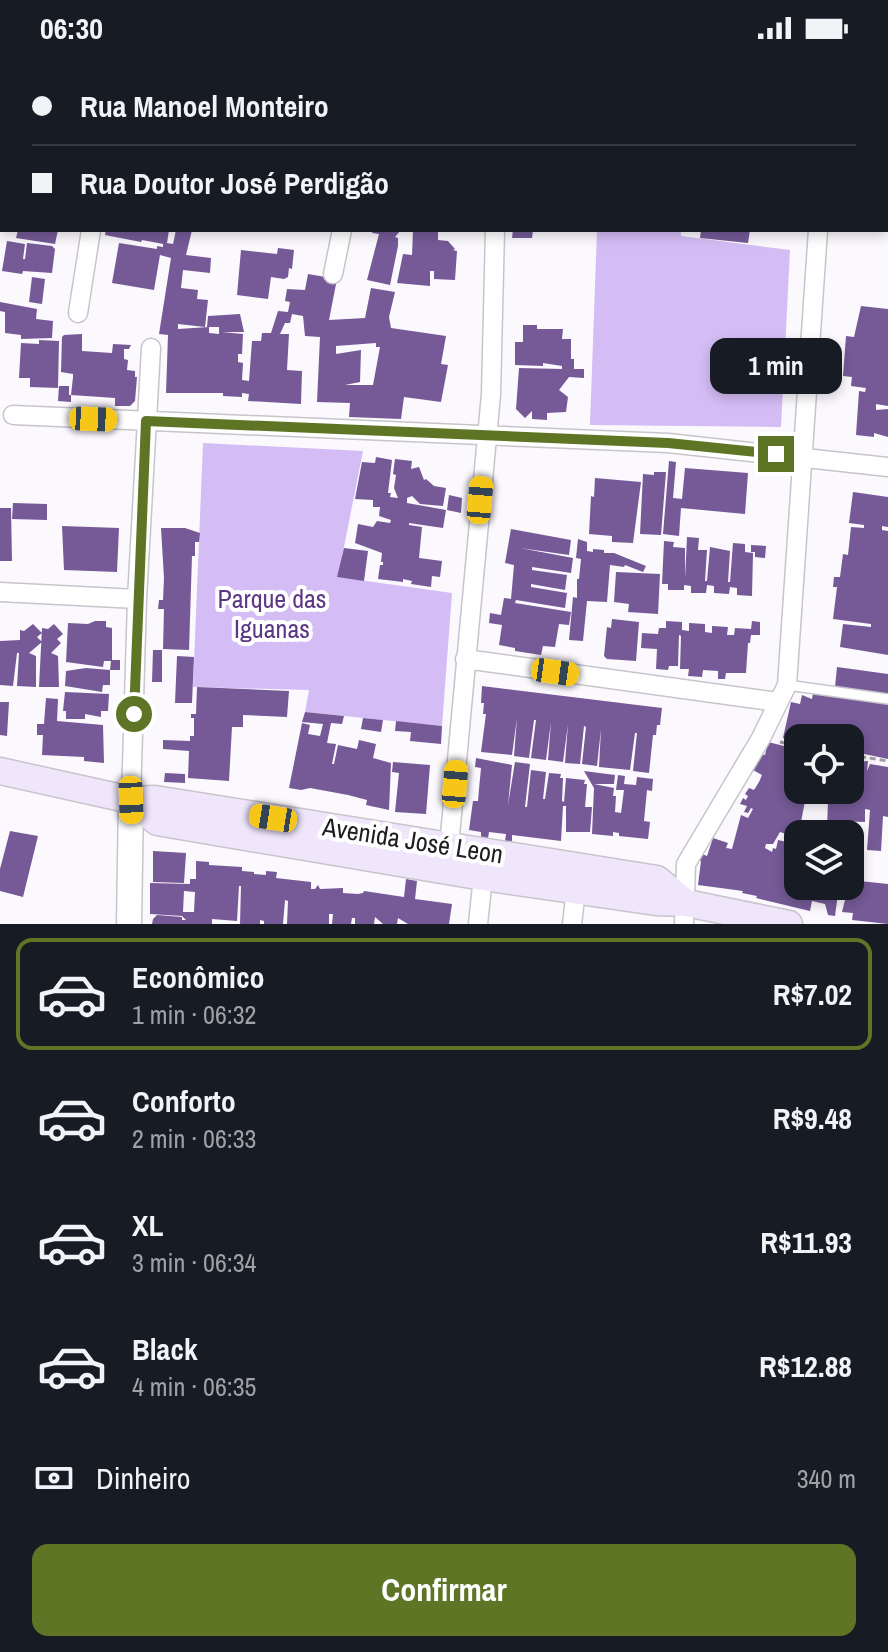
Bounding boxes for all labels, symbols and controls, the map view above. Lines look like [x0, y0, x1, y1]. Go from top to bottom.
text: 06:30 [40, 8, 103, 48]
text: Rua Manoel Monteiro [80, 86, 329, 126]
text: Rua Doutor José Perdigão [80, 163, 389, 203]
callout: 1 min [710, 338, 842, 394]
text: 1 min [748, 348, 804, 383]
car [69, 406, 117, 432]
route end [758, 436, 794, 472]
car [466, 475, 494, 525]
park label: Parque das Iguanas [217, 581, 327, 646]
car [530, 657, 580, 687]
route start [116, 696, 152, 732]
map controls [784, 724, 864, 900]
button: locate [784, 724, 864, 804]
car [441, 759, 469, 809]
car [118, 776, 144, 824]
car [247, 802, 299, 834]
street label: Avenida José Leon [319, 808, 506, 872]
button: layers [784, 820, 864, 900]
text: Econômico [132, 957, 265, 997]
icon: car [36, 958, 108, 1030]
text: R$7.02 [773, 974, 852, 1014]
text: 1 min · 06:32 [132, 997, 256, 1032]
text: Conforto [132, 1081, 236, 1121]
icon: car [36, 1082, 108, 1154]
text: R$9.48 [773, 1098, 852, 1138]
text: 2 min · 06:33 [132, 1121, 256, 1156]
text: XL [132, 1205, 163, 1245]
icon: car [36, 1206, 108, 1278]
text: R$11.93 [760, 1222, 852, 1262]
text: 3 min · 06:34 [132, 1245, 256, 1280]
text: Black [132, 1329, 198, 1369]
icon: car [36, 1330, 108, 1402]
text: R$12.88 [759, 1346, 852, 1386]
text: 4 min · 06:35 [132, 1369, 256, 1404]
icon: cash [32, 1456, 76, 1500]
text: Dinheiro [96, 1458, 190, 1498]
text: 340 m [797, 1461, 856, 1496]
button: Confirmar [32, 1544, 856, 1636]

